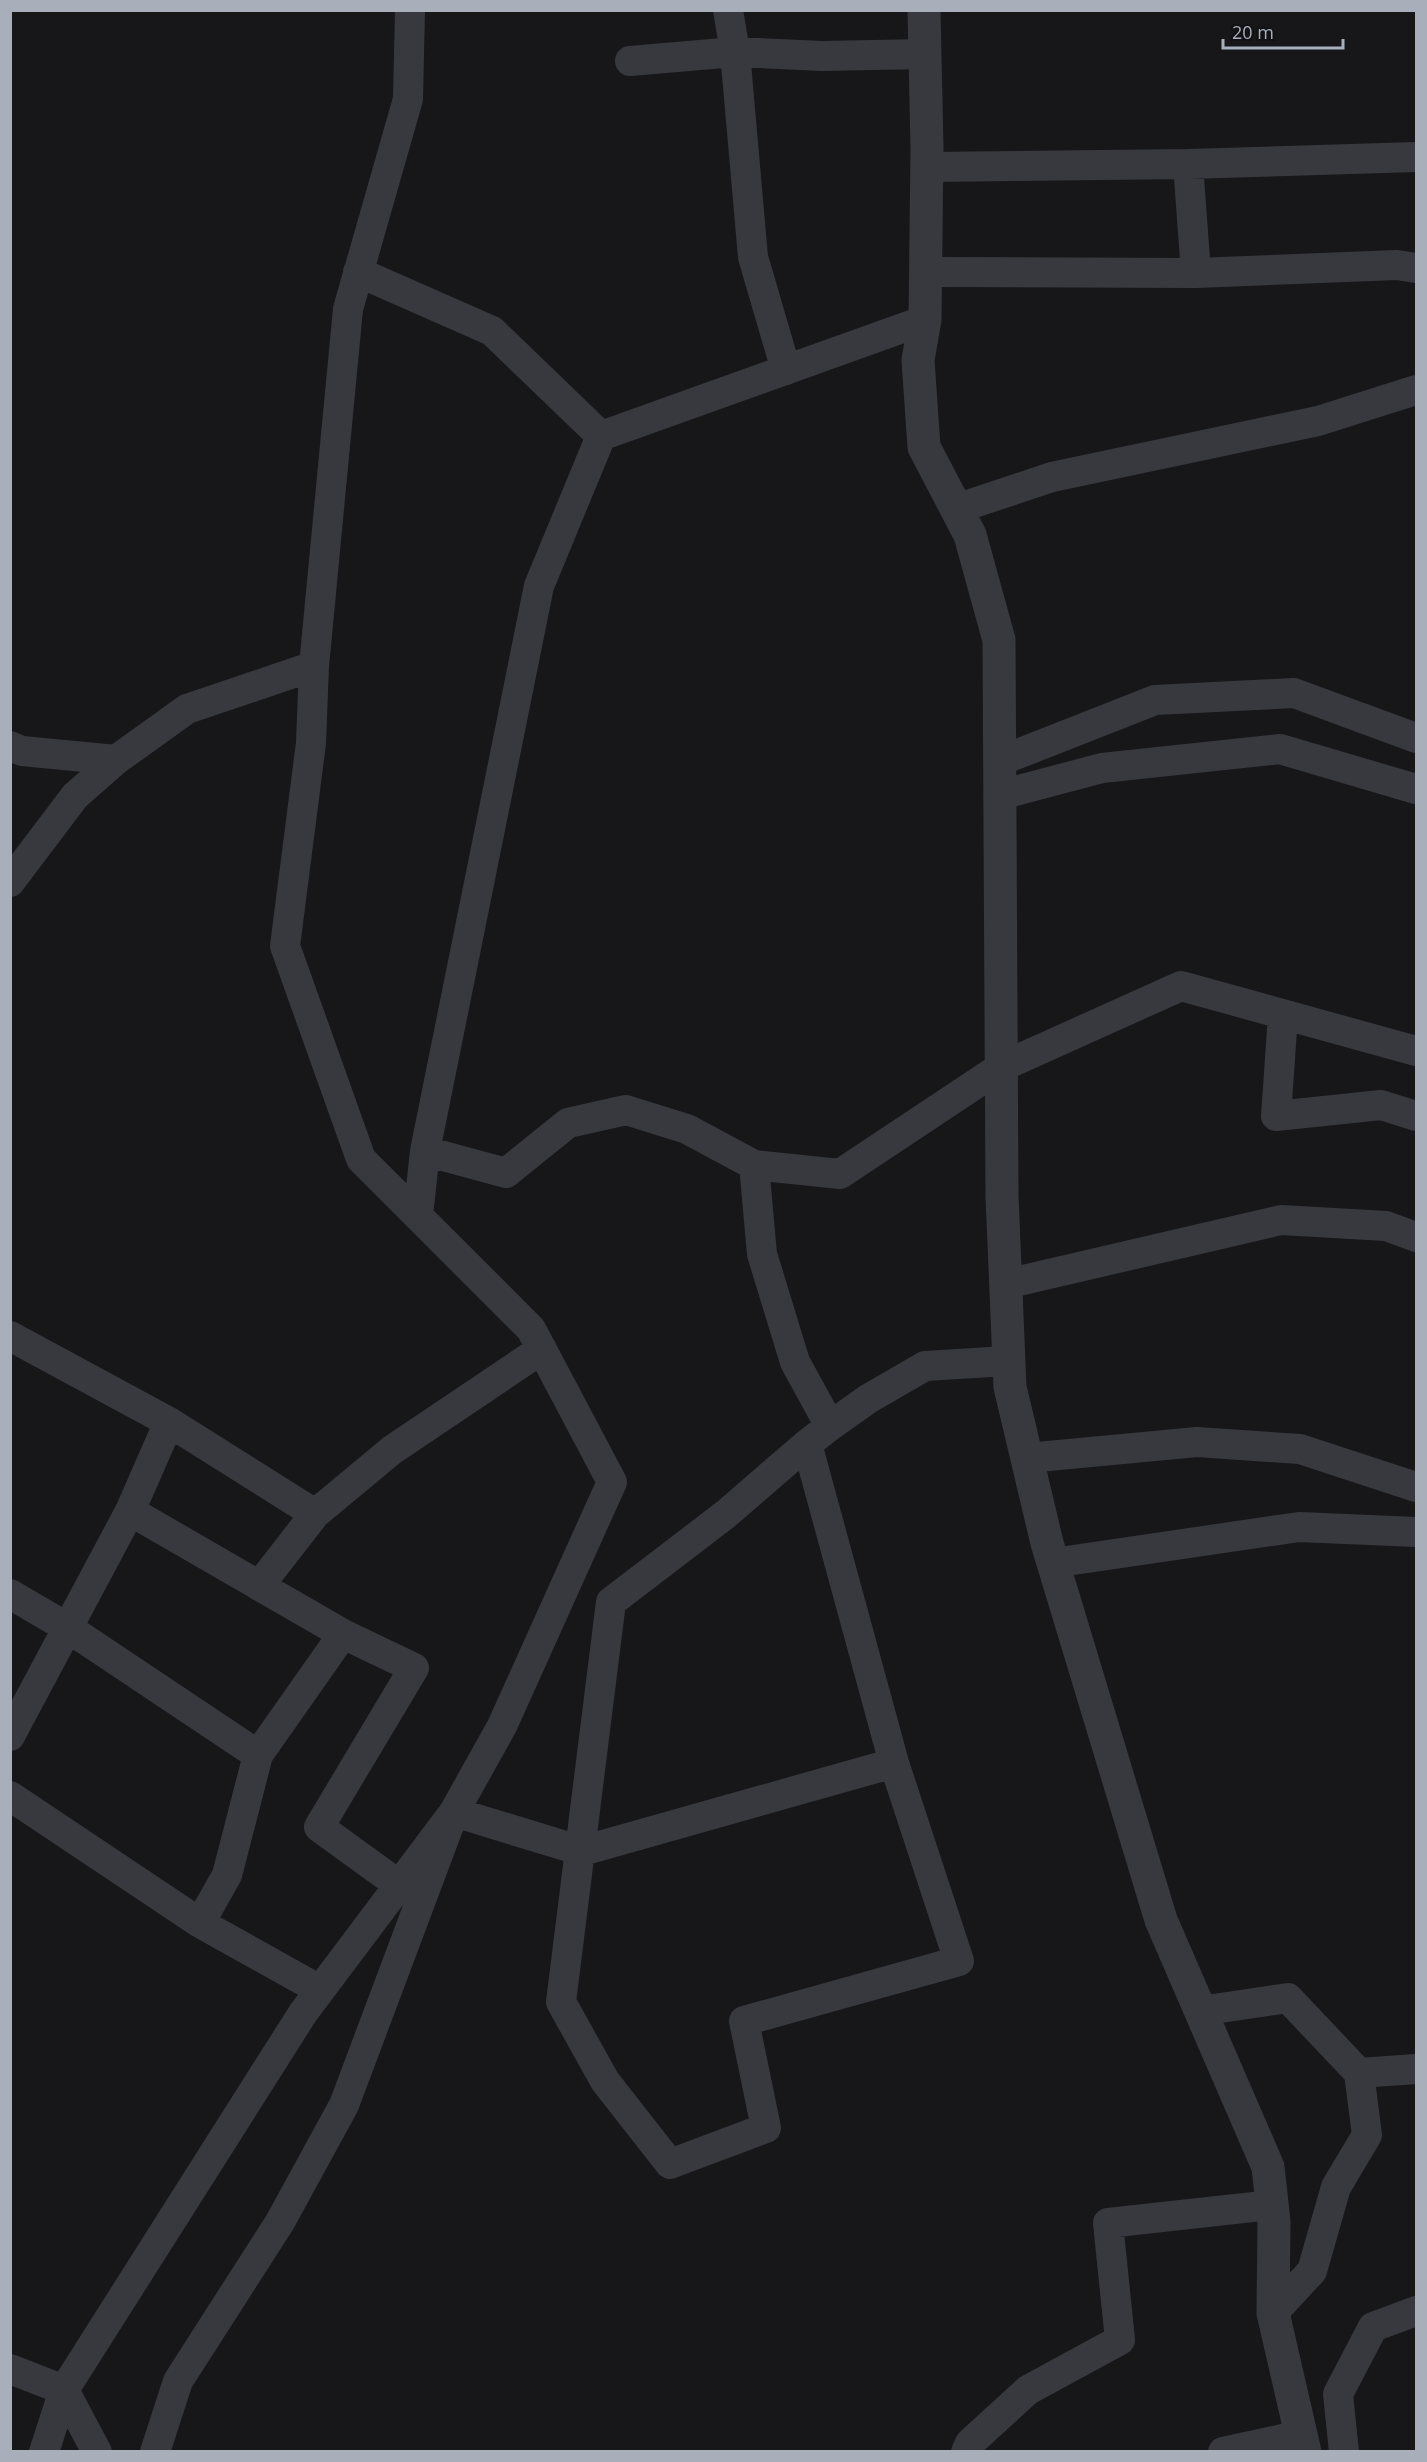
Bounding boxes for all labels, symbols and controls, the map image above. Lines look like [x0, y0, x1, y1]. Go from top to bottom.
scale bar [1223, 12, 1343, 50]
text: 20 m [1232, 20, 1274, 44]

